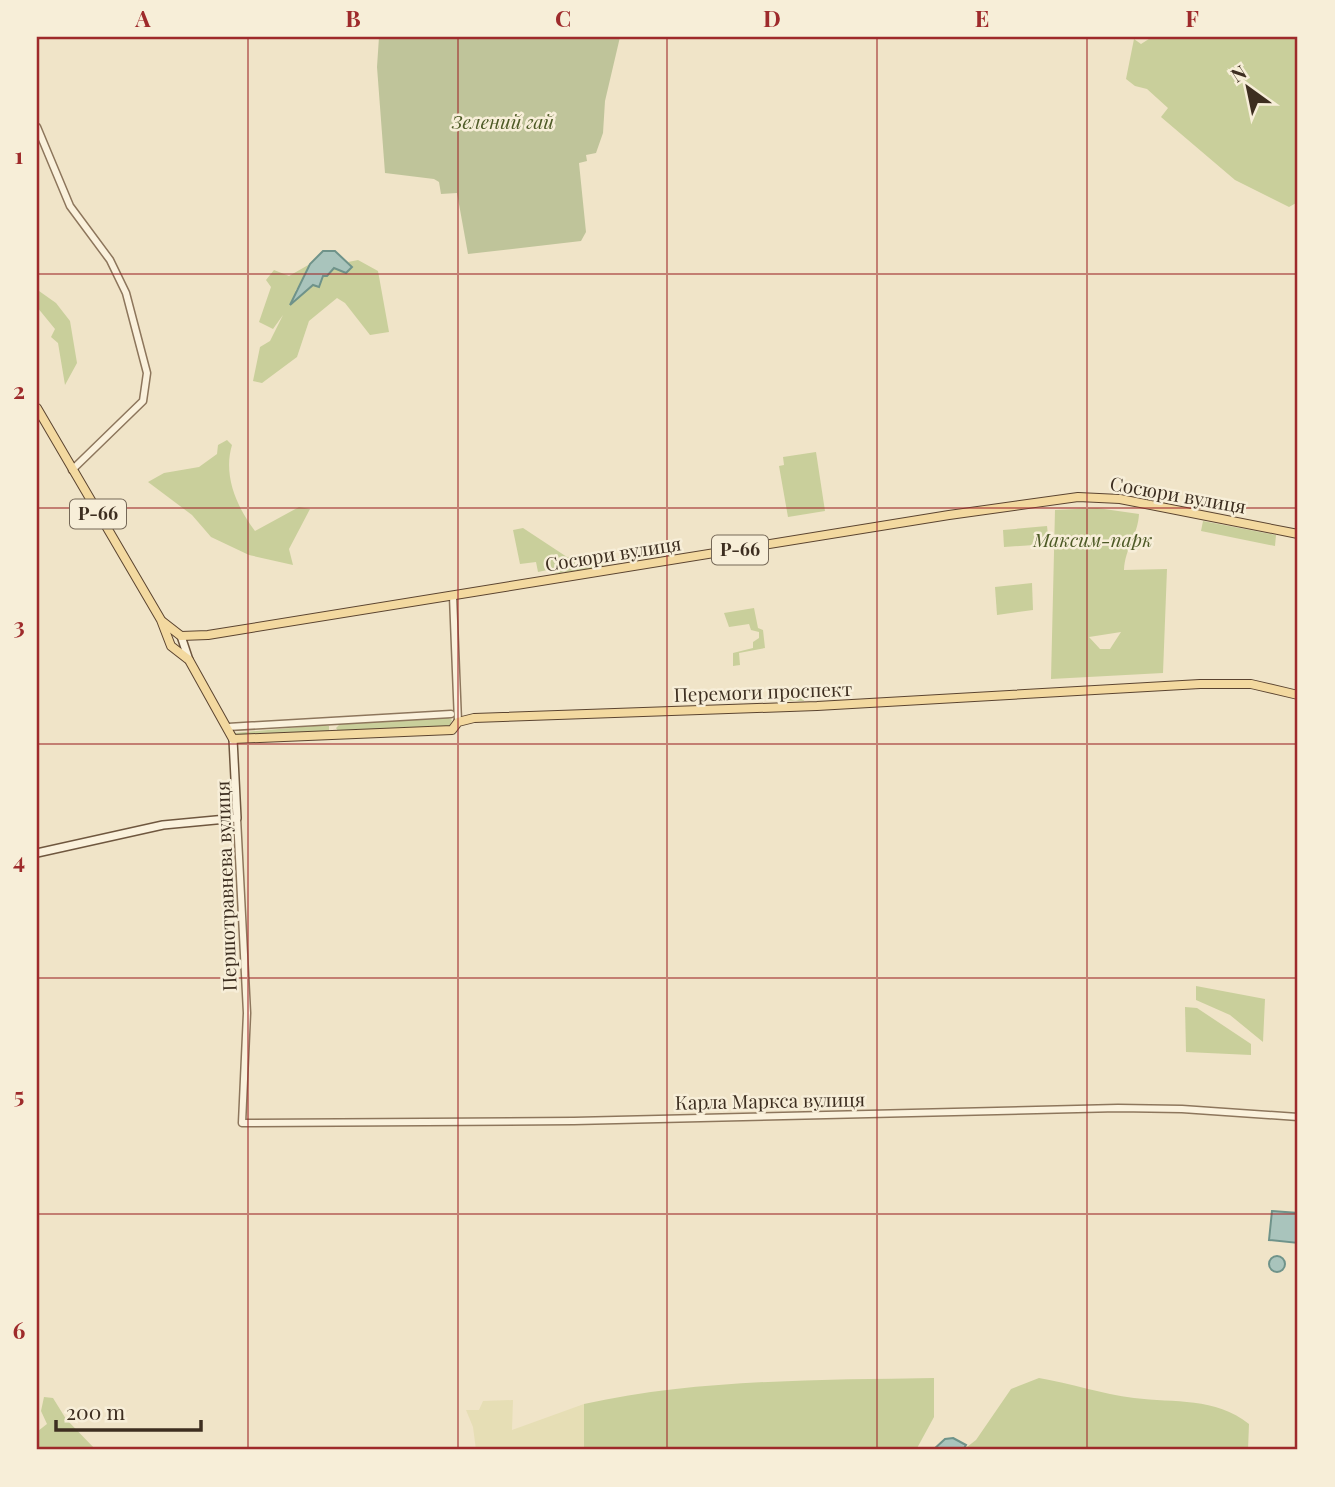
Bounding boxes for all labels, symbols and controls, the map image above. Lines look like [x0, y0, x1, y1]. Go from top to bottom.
text: A [134, 2, 151, 33]
text: B [345, 2, 361, 33]
text: C [555, 2, 571, 33]
text: D [763, 2, 781, 33]
text: E [975, 2, 989, 33]
text: F [1185, 2, 1199, 33]
north arrow [1212, 52, 1282, 122]
text: N [1225, 58, 1251, 88]
park label: Зелений гай [451, 108, 555, 134]
text: 1 [15, 139, 24, 170]
text: 2 [13, 374, 25, 405]
street label: Сосюри вулиця [1108, 469, 1248, 519]
road number: Р-66 [70, 500, 126, 528]
park label: Максим-парк [1032, 526, 1153, 552]
street label: Сосюри вулиця [543, 529, 683, 577]
road number: Р-66 [712, 536, 768, 564]
text: 3 [13, 609, 25, 640]
street label: Перемоги проспект [673, 675, 853, 707]
street label: Першотравнева вулиця [208, 780, 242, 992]
text: 4 [13, 844, 25, 875]
text: 5 [14, 1079, 24, 1110]
street label: Карла Маркса вулиця [675, 1085, 865, 1115]
text: 6 [13, 1314, 26, 1345]
scale bar [56, 1389, 201, 1433]
text: 200 m [66, 1397, 125, 1425]

